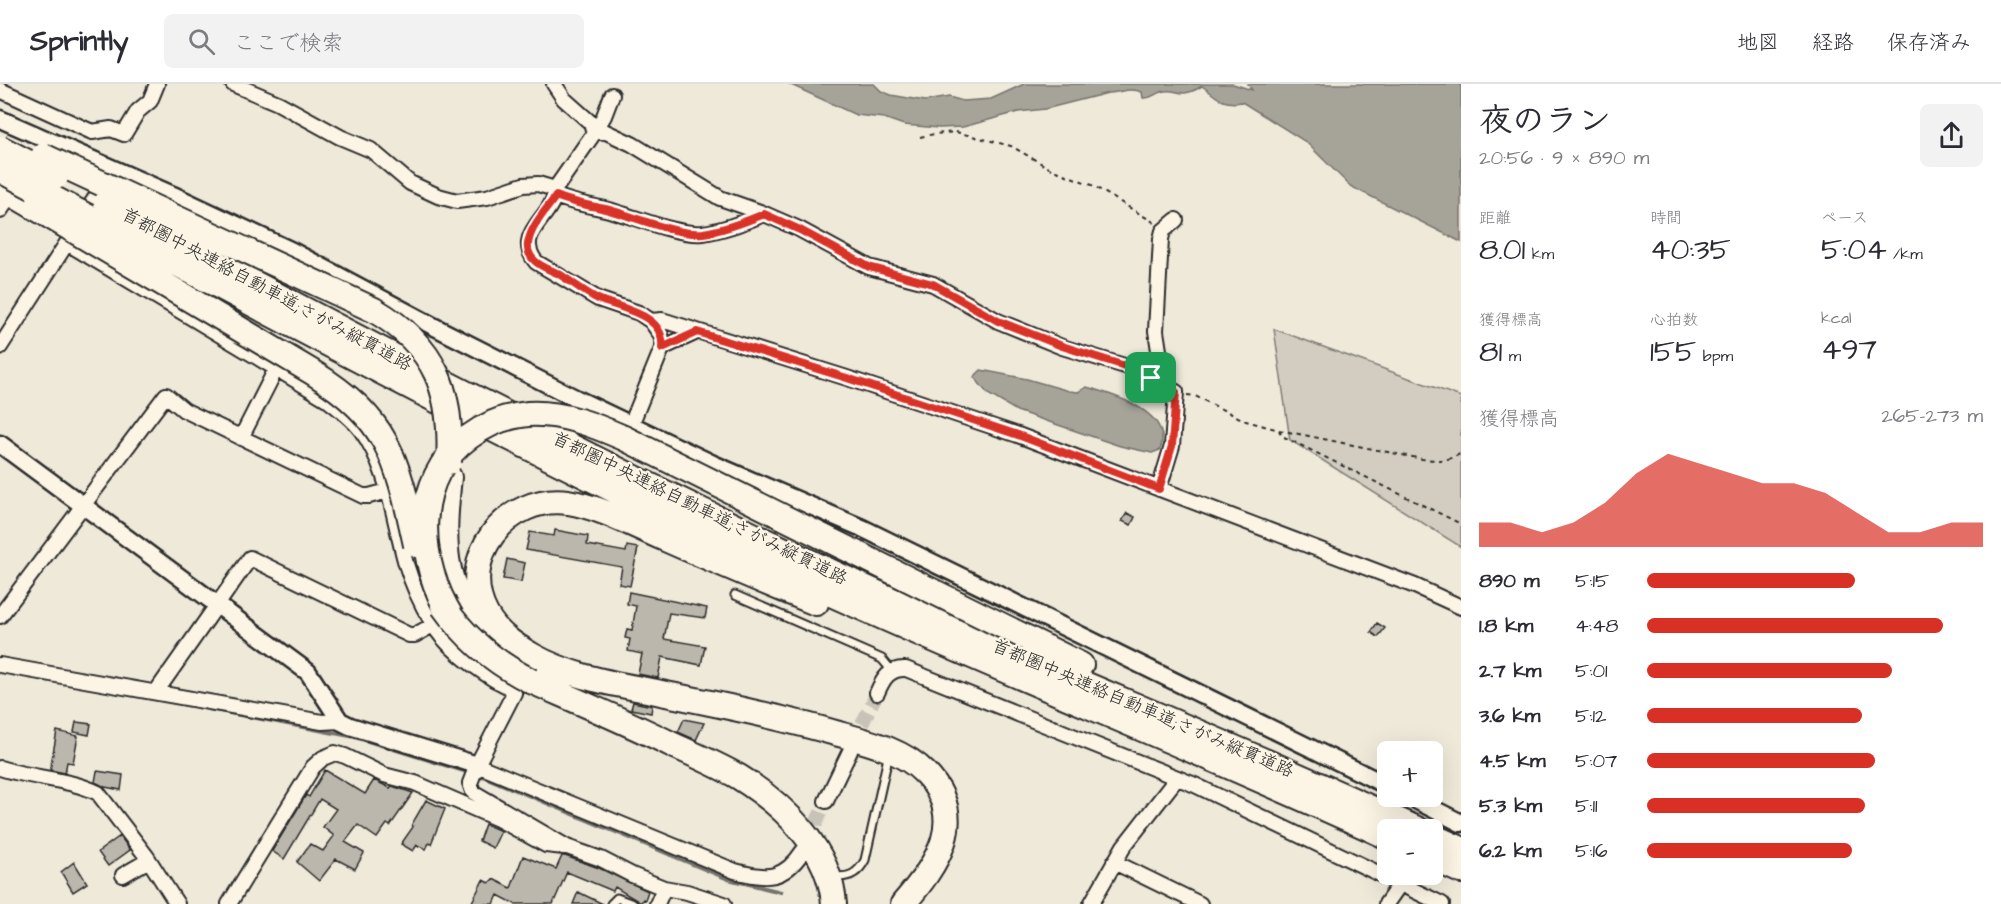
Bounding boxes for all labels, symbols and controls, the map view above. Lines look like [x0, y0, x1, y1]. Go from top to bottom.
search box [164, 14, 584, 68]
text: Sprintly [30, 22, 128, 61]
icon: search [185, 25, 218, 58]
text: ここで検索 [233, 28, 343, 59]
text: 地図 [1737, 28, 1779, 57]
text: 経路 [1812, 28, 1854, 57]
text: 保存済み [1887, 28, 1971, 57]
text: 夜のラン [1479, 98, 1611, 144]
button: share [1920, 104, 1983, 167]
text: 20:56 · 9 × 890 m [1479, 144, 1649, 172]
street label: 首都圏中央連絡自動車道;さがみ縦貫道路 [117, 202, 417, 377]
text: 距離 [1479, 207, 1511, 229]
text: 時間 [1650, 207, 1682, 229]
text: ペース [1821, 207, 1868, 229]
text: 8.01 [1479, 229, 1525, 271]
text: 40:35 [1650, 229, 1731, 271]
text: 5:04 [1821, 229, 1887, 271]
text: km [1525, 243, 1554, 265]
text: /km [1887, 243, 1923, 265]
text: kcal [1821, 307, 1852, 329]
text: 獲得標高 [1479, 309, 1543, 331]
text: 心拍数 [1650, 309, 1698, 331]
text: 497 [1821, 329, 1877, 371]
text: 81 [1479, 331, 1502, 373]
text: 155 [1650, 331, 1696, 373]
text: m [1502, 345, 1521, 367]
text: bpm [1696, 345, 1733, 367]
pin [1125, 352, 1176, 403]
icon: arrive [1134, 361, 1167, 394]
text: 265–273 m [1881, 402, 1983, 430]
text: 獲得標高 [1479, 405, 1559, 433]
street label: 首都圏中央連絡自動車道;さがみ縦貫道路 [548, 426, 852, 591]
text: 890 m [1479, 567, 1540, 595]
text: 5:15 [1575, 567, 1609, 595]
text: 1.8 km [1479, 612, 1533, 640]
text: 4:48 [1575, 612, 1619, 640]
street label: 首都圏中央連絡自動車道;さがみ縦貫道路 [988, 633, 1298, 784]
text: 2.7 km [1479, 657, 1541, 685]
text: 5:01 [1575, 657, 1608, 685]
text: 3.6 km [1479, 702, 1540, 730]
text: 5:12 [1575, 702, 1607, 730]
map controls [1377, 741, 1443, 885]
button: + [1377, 741, 1443, 807]
text: 4.5 km [1479, 747, 1545, 775]
text: 5:07 [1575, 747, 1617, 775]
text: 5.3 km [1479, 792, 1542, 820]
text: 5:11 [1575, 792, 1598, 820]
button: − [1377, 819, 1443, 885]
text: 6.2 km [1479, 837, 1542, 865]
text: 5:16 [1575, 837, 1608, 865]

